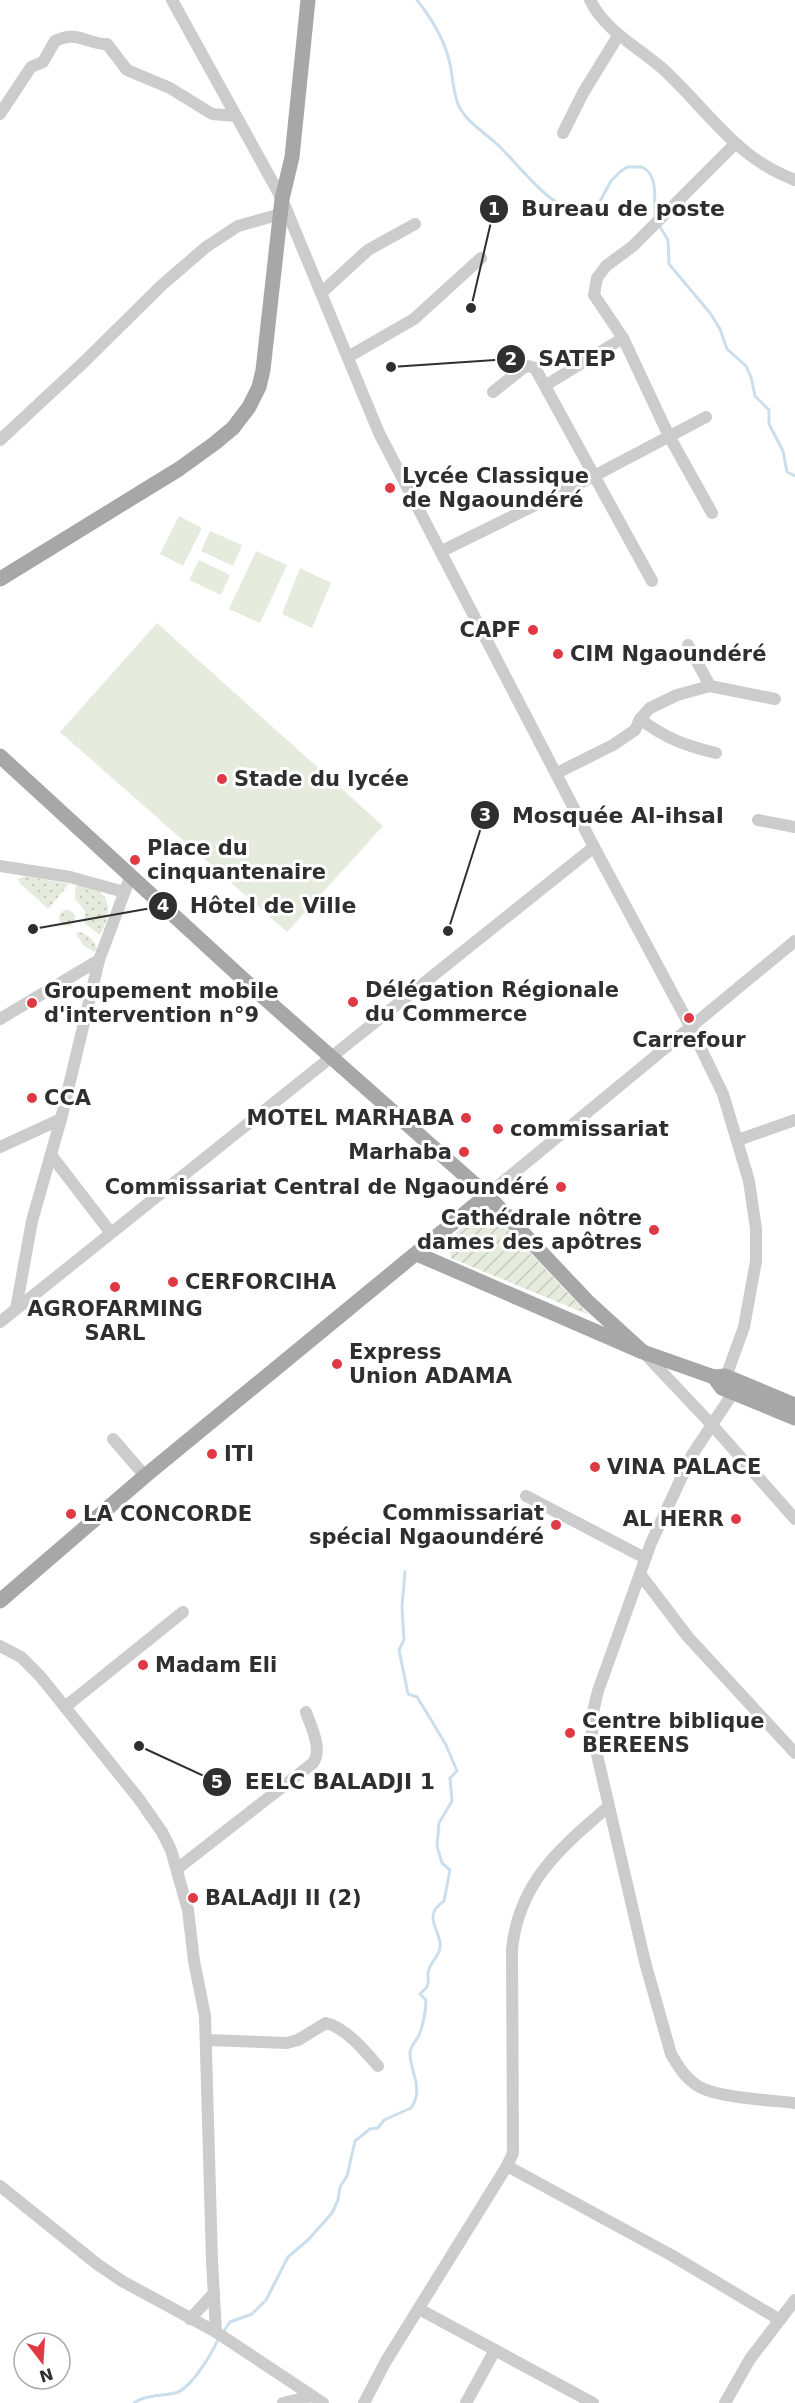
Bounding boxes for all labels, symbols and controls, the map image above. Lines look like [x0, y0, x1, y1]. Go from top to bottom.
callout: Bureau de poste [479, 189, 737, 229]
text: Bureau de poste [521, 196, 725, 221]
text: 1 [488, 198, 500, 219]
callout: SATEP [496, 339, 627, 379]
text: SATEP [538, 346, 616, 371]
text: 2 [505, 348, 517, 369]
place label: Lycée Classique de Ngaoundéré [402, 464, 589, 512]
marker: Lycée Classique de Ngaoundéré [383, 481, 397, 495]
place label: CAPF [460, 618, 521, 642]
marker: CAPF [526, 623, 540, 637]
place label: CIM Ngaoundéré [570, 642, 766, 666]
marker: CIM Ngaoundéré [551, 647, 565, 661]
place label: Stade du lycée [234, 767, 409, 791]
marker: Stade du lycée [215, 772, 229, 786]
callout: Mosquée Al-ihsaI [470, 795, 736, 835]
text: Mosquée Al-ihsaI [512, 803, 724, 828]
text: 3 [479, 804, 491, 825]
place label: Place du cinquantenaire [147, 836, 326, 884]
marker: Place du cinquantenaire [128, 853, 142, 867]
callout: Hôtel de Ville [148, 886, 368, 926]
text: Hôtel de Ville [190, 893, 356, 918]
text: 4 [157, 895, 169, 916]
place label: Délégation Régionale du Commerce [365, 978, 619, 1026]
place label: Groupement mobile d'intervention n°9 [44, 979, 279, 1027]
marker: Délégation Régionale du Commerce [346, 995, 360, 1009]
marker: Groupement mobile d'intervention n°9 [25, 996, 39, 1010]
marker: Carrefour [682, 1011, 696, 1025]
place label: Carrefour [632, 1028, 746, 1052]
place label: CCA [44, 1086, 92, 1110]
marker: CCA [25, 1091, 39, 1105]
place label: MOTEL MARHABA [246, 1106, 455, 1130]
marker: MOTEL MARHABA [459, 1111, 473, 1125]
place label: commissariat [510, 1117, 669, 1141]
marker: commissariat [491, 1122, 505, 1136]
place label: Marhaba [348, 1140, 452, 1164]
marker: Marhaba [457, 1145, 471, 1159]
place label: Commissariat Central de Ngaoundéré [105, 1175, 549, 1199]
marker: Commissariat Central de Ngaoundéré [554, 1180, 568, 1194]
place label: Cathédrale nôtre dames des apôtres [417, 1206, 642, 1254]
marker: Cathédrale nôtre dames des apôtres [647, 1223, 661, 1237]
place label: CERFORCIHA [185, 1270, 337, 1294]
marker: CERFORCIHA [166, 1275, 180, 1289]
marker: AGROFARMING SARL [108, 1280, 122, 1294]
place label: AGROFARMING SARL [27, 1297, 203, 1345]
place label: Express Union ADAMA [349, 1340, 513, 1388]
marker: Express Union ADAMA [330, 1357, 344, 1371]
place label: ITI [224, 1442, 254, 1466]
marker: ITI [205, 1447, 219, 1461]
place label: VINA PALACE [607, 1455, 761, 1479]
marker: VINA PALACE [588, 1460, 602, 1474]
place label: Commissariat spécial Ngaoundéré [309, 1501, 544, 1549]
place label: LA CONCORDE [83, 1502, 252, 1526]
marker: LA CONCORDE [64, 1507, 78, 1521]
place label: AL HERR [623, 1507, 724, 1531]
marker: AL HERR [729, 1512, 743, 1526]
marker: Commissariat spécial Ngaoundéré [549, 1518, 563, 1532]
place label: Madam Eli [155, 1653, 277, 1677]
marker: Madam Eli [136, 1658, 150, 1672]
place label: Centre biblique BEREENS [582, 1709, 764, 1757]
marker: Centre biblique BEREENS [563, 1726, 577, 1740]
callout: EELC BALADJI 1 [202, 1762, 447, 1802]
text: EELC BALADJI 1 [245, 1769, 435, 1794]
text: 5 [211, 1771, 223, 1792]
place label: BALAdJI II (2) [205, 1886, 362, 1910]
marker: BALAdJI II (2) [186, 1891, 200, 1905]
north arrow [12, 2331, 72, 2391]
text: N [37, 2364, 55, 2386]

